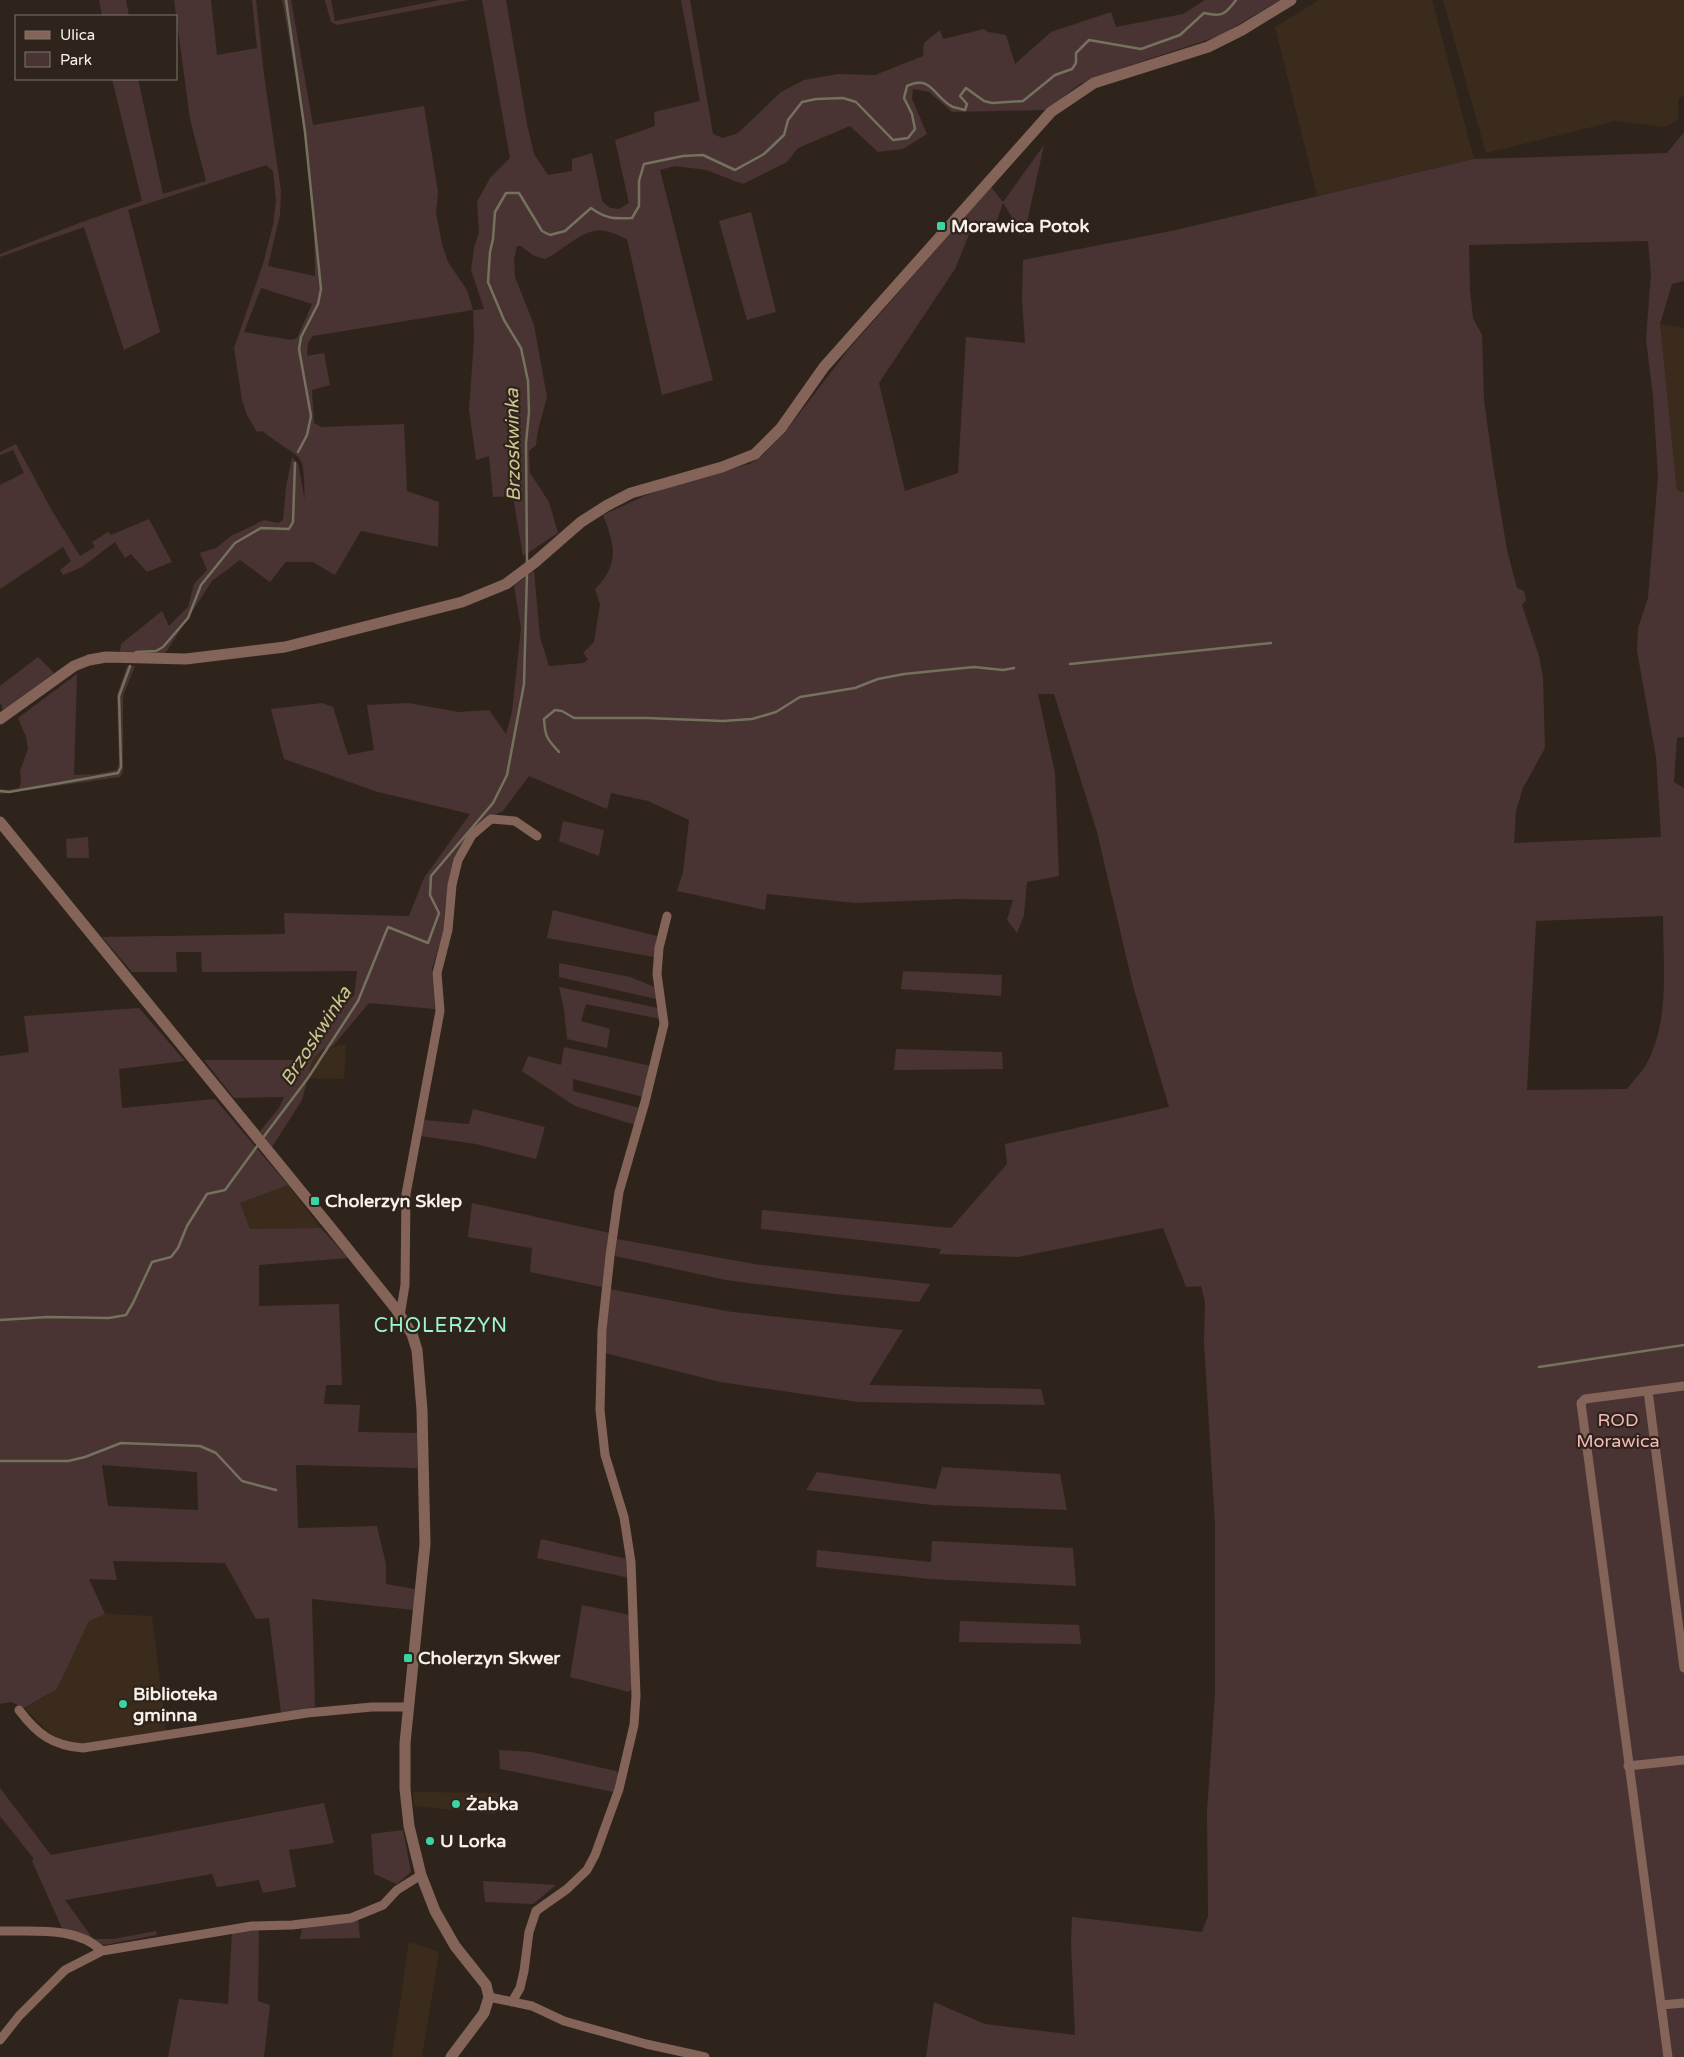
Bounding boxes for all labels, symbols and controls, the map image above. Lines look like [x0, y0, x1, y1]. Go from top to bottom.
legend [15, 15, 178, 80]
text: Ulica [60, 26, 95, 44]
text: Park [60, 51, 92, 69]
place label: Morawica Potok [951, 215, 1089, 237]
marker: Morawica Potok [935, 220, 947, 232]
water label: Brzoskwinka [501, 387, 525, 502]
water label: Brzoskwinka [276, 982, 357, 1089]
place label: Cholerzyn Sklep [325, 1190, 462, 1212]
marker: Cholerzyn Sklep [309, 1195, 321, 1207]
district label: CHOLERZYN [374, 1314, 508, 1338]
park label: ROD Morawica [1576, 1409, 1660, 1452]
place label: Cholerzyn Skwer [418, 1647, 561, 1669]
marker: Cholerzyn Skwer [402, 1652, 414, 1664]
place label: Biblioteka gminna [133, 1683, 218, 1726]
marker: Biblioteka gminna [117, 1698, 129, 1710]
place label: Żabka [466, 1793, 519, 1815]
marker: Żabka [450, 1798, 462, 1810]
place label: U Lorka [440, 1830, 506, 1852]
marker: U Lorka [424, 1835, 436, 1847]

